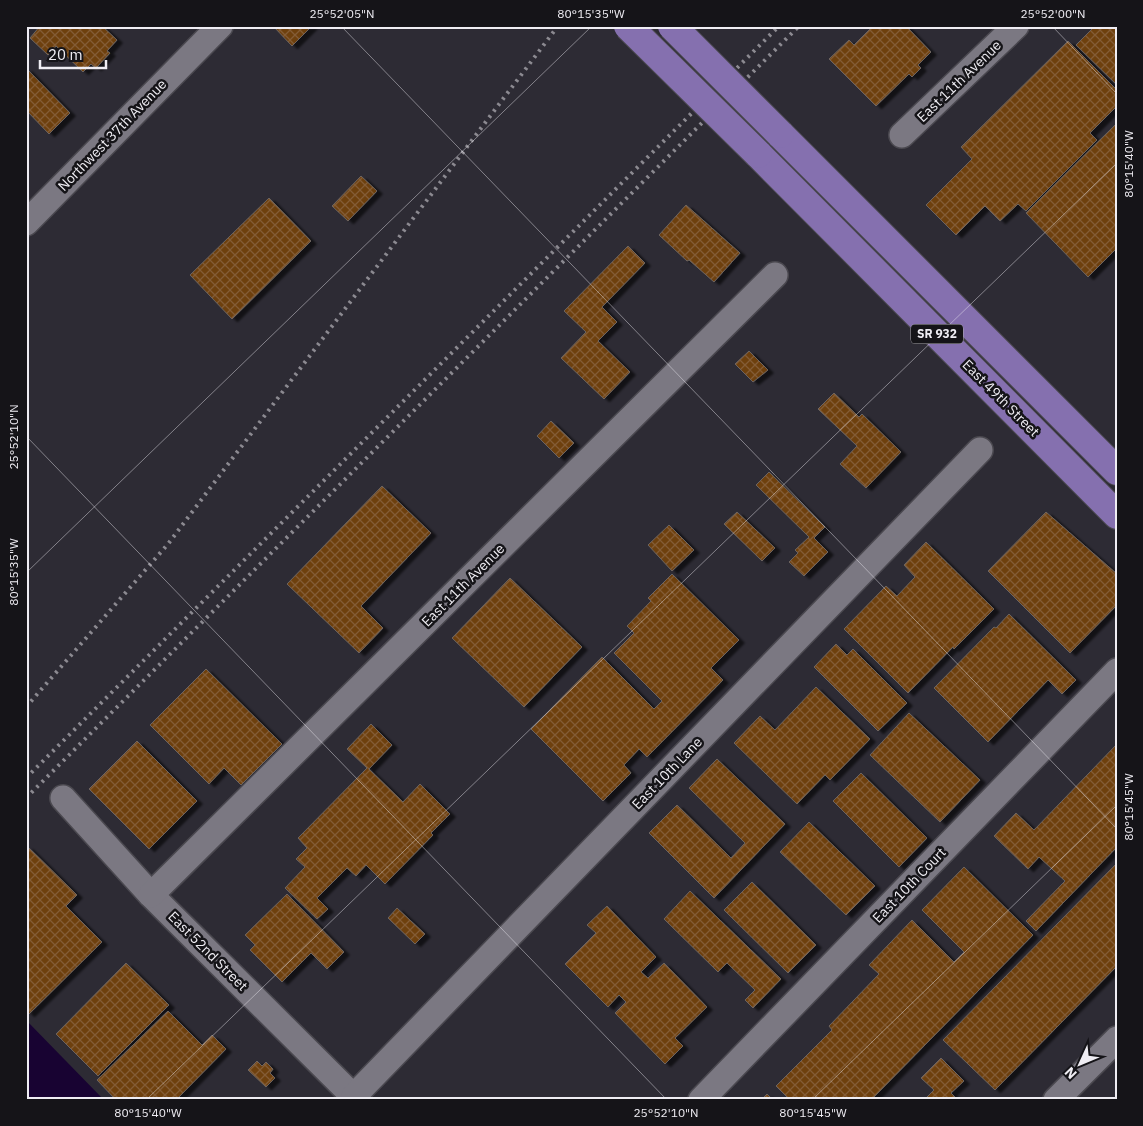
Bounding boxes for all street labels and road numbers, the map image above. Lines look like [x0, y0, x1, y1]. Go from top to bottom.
street label: East 11th Avenue [913, 36, 1005, 126]
street label: Northwest 37th Avenue [54, 75, 170, 195]
road number: SR 932 [911, 324, 963, 344]
street label: East 49th Street [959, 356, 1043, 440]
street label: East 11th Avenue [418, 539, 509, 630]
street label: East 10th Lane [628, 733, 706, 813]
street label: East 10th Court [868, 843, 950, 927]
street label: East 52nd Street [164, 907, 252, 995]

